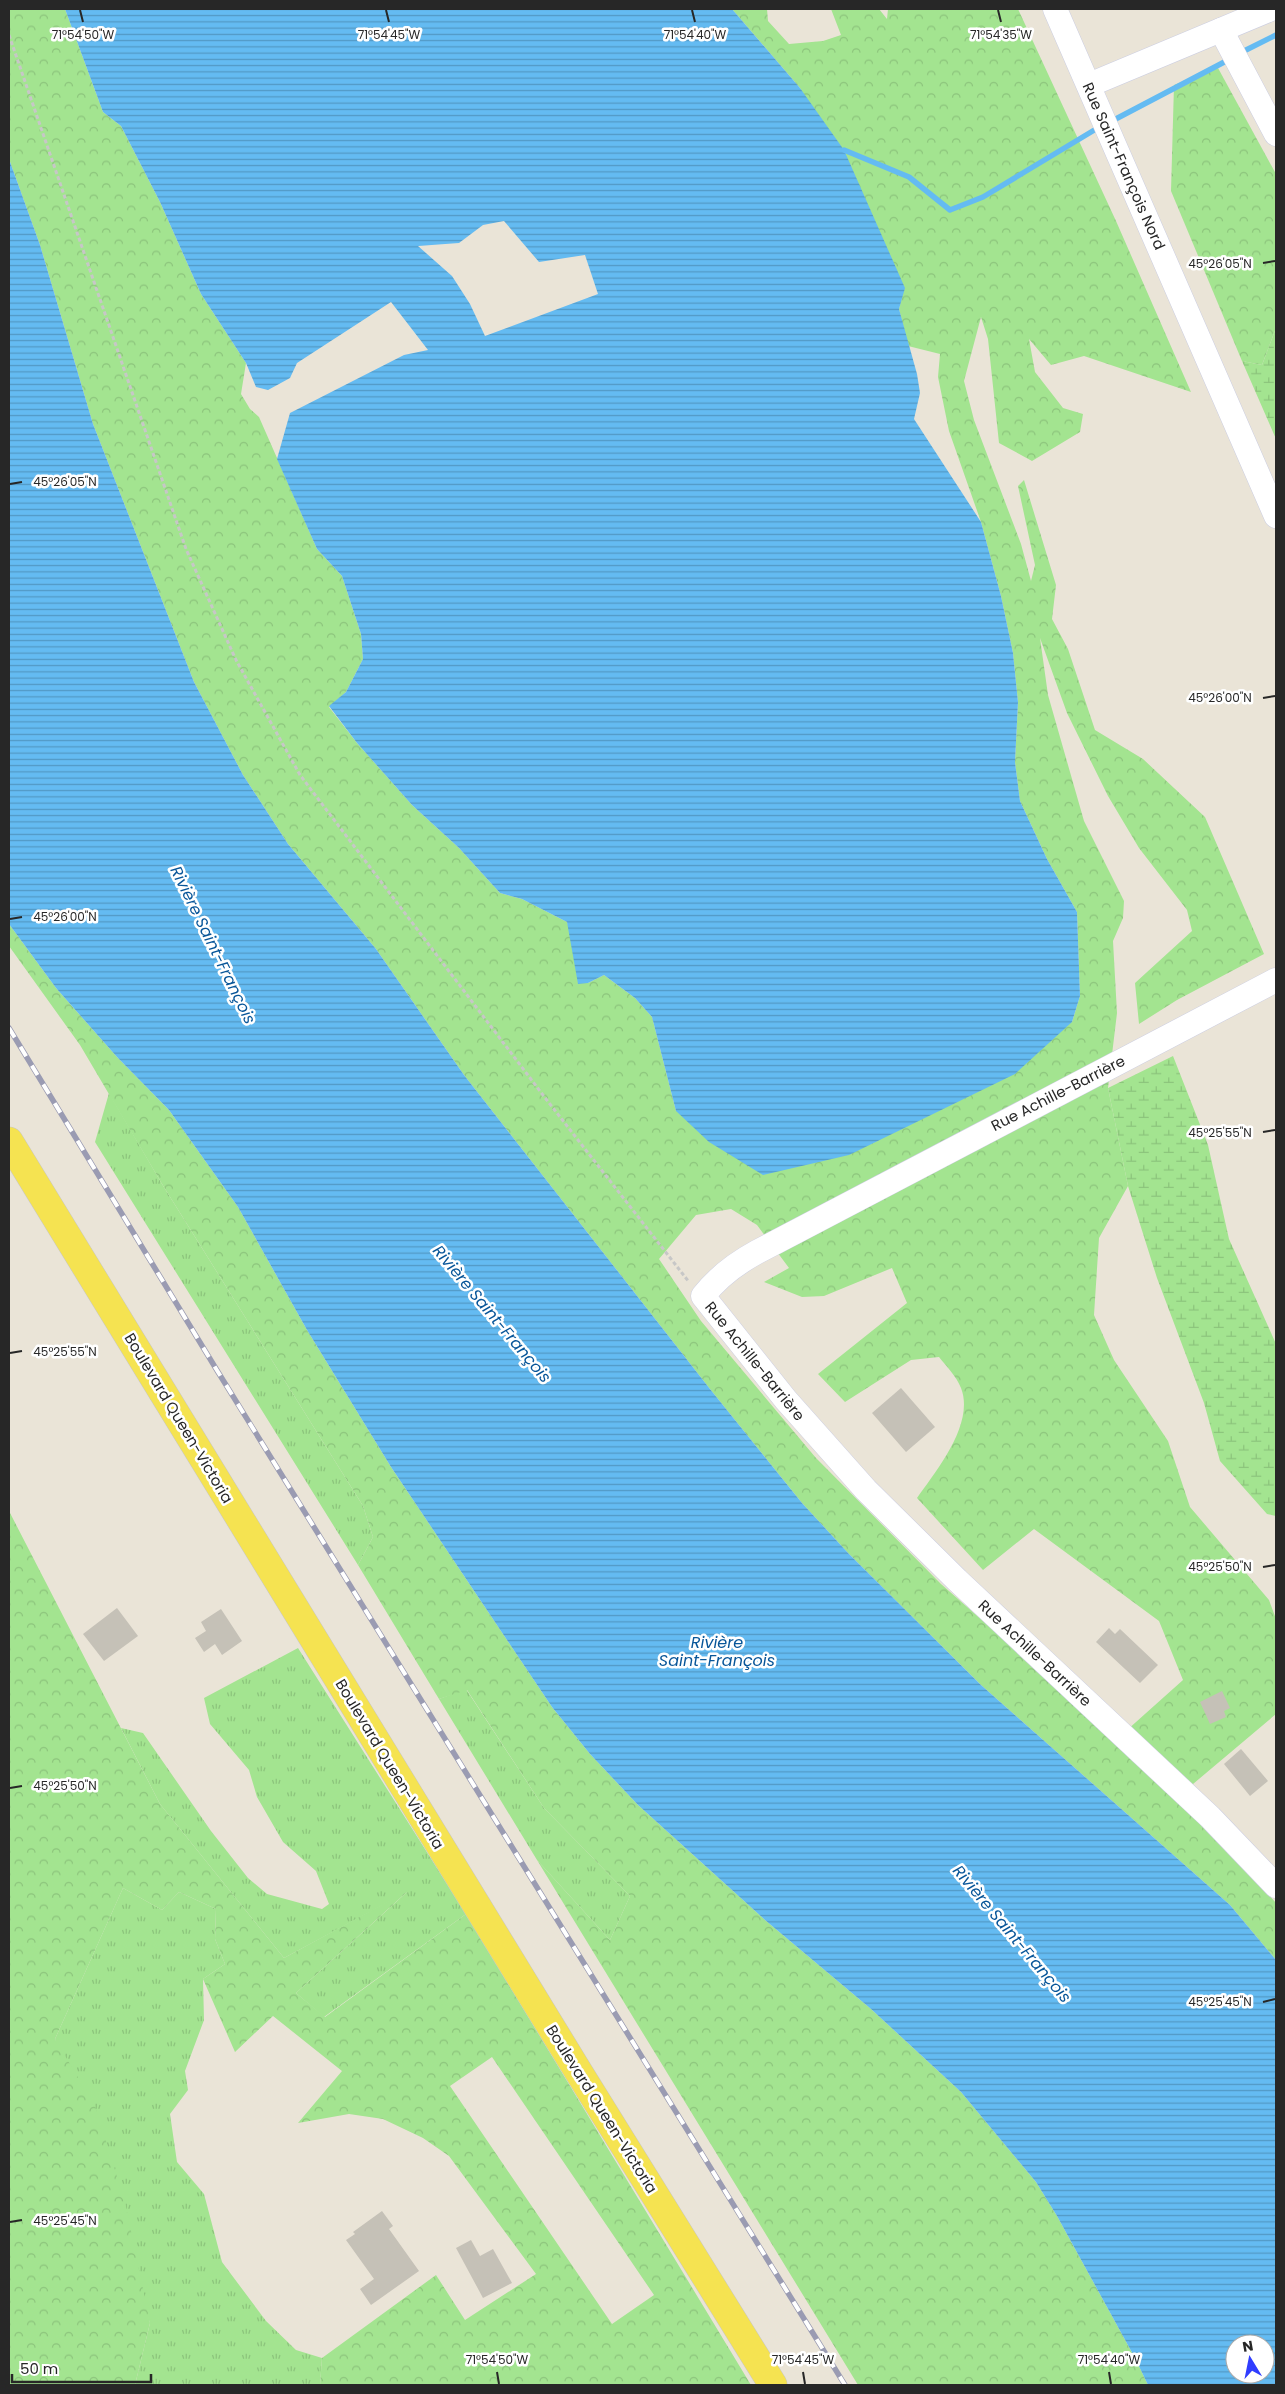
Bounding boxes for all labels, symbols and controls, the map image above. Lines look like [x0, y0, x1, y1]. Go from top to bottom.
text: 71°54'50"W [52, 26, 115, 43]
text: 71°54'45"W [358, 26, 421, 43]
text: 71°54'40"W [664, 26, 727, 43]
text: 71°54'35"W [970, 26, 1032, 43]
street label: Rue Saint-François Nord [1078, 79, 1170, 253]
text: 45°26'05"N [1188, 255, 1252, 272]
text: 45°26'05"N [33, 473, 97, 490]
text: 45°26'00"N [1188, 689, 1252, 706]
water label: Rivière Saint-François [165, 862, 261, 1028]
text: 45°26'00"N [33, 908, 97, 925]
street label: Rue Achille-Barrière [987, 1050, 1129, 1136]
text: 45°25'55"N [1188, 1124, 1252, 1141]
water label: Rivière Saint-François [427, 1240, 557, 1388]
street label: Rue Achille-Barrière [700, 1297, 810, 1425]
street label: Boulevard Queen-Victoria [120, 1329, 238, 1507]
text: 45°25'55"N [33, 1343, 97, 1360]
text: 45°25'50"N [1188, 1558, 1252, 1575]
street label: Rue Achille-Barrière [974, 1595, 1096, 1711]
water label: Rivière Saint-François [659, 1631, 775, 1672]
street label: Boulevard Queen-Victoria [331, 1675, 449, 1853]
text: 45°25'50"N [33, 1777, 97, 1794]
water label: Rivière Saint-François [947, 1860, 1077, 2008]
text: 45°25'45"N [1188, 1993, 1252, 2010]
street label: Boulevard Queen-Victoria [541, 2021, 663, 2197]
text: 45°25'45"N [33, 2212, 97, 2229]
north arrow [1225, 2334, 1275, 2384]
text: N [1241, 2335, 1255, 2357]
text: 71°54'50"W [466, 2351, 529, 2368]
text: 71°54'45"W [772, 2351, 835, 2368]
text: 71°54'40"W [1078, 2351, 1141, 2368]
scale bar [12, 2352, 151, 2384]
text: 50 m [20, 2358, 58, 2379]

